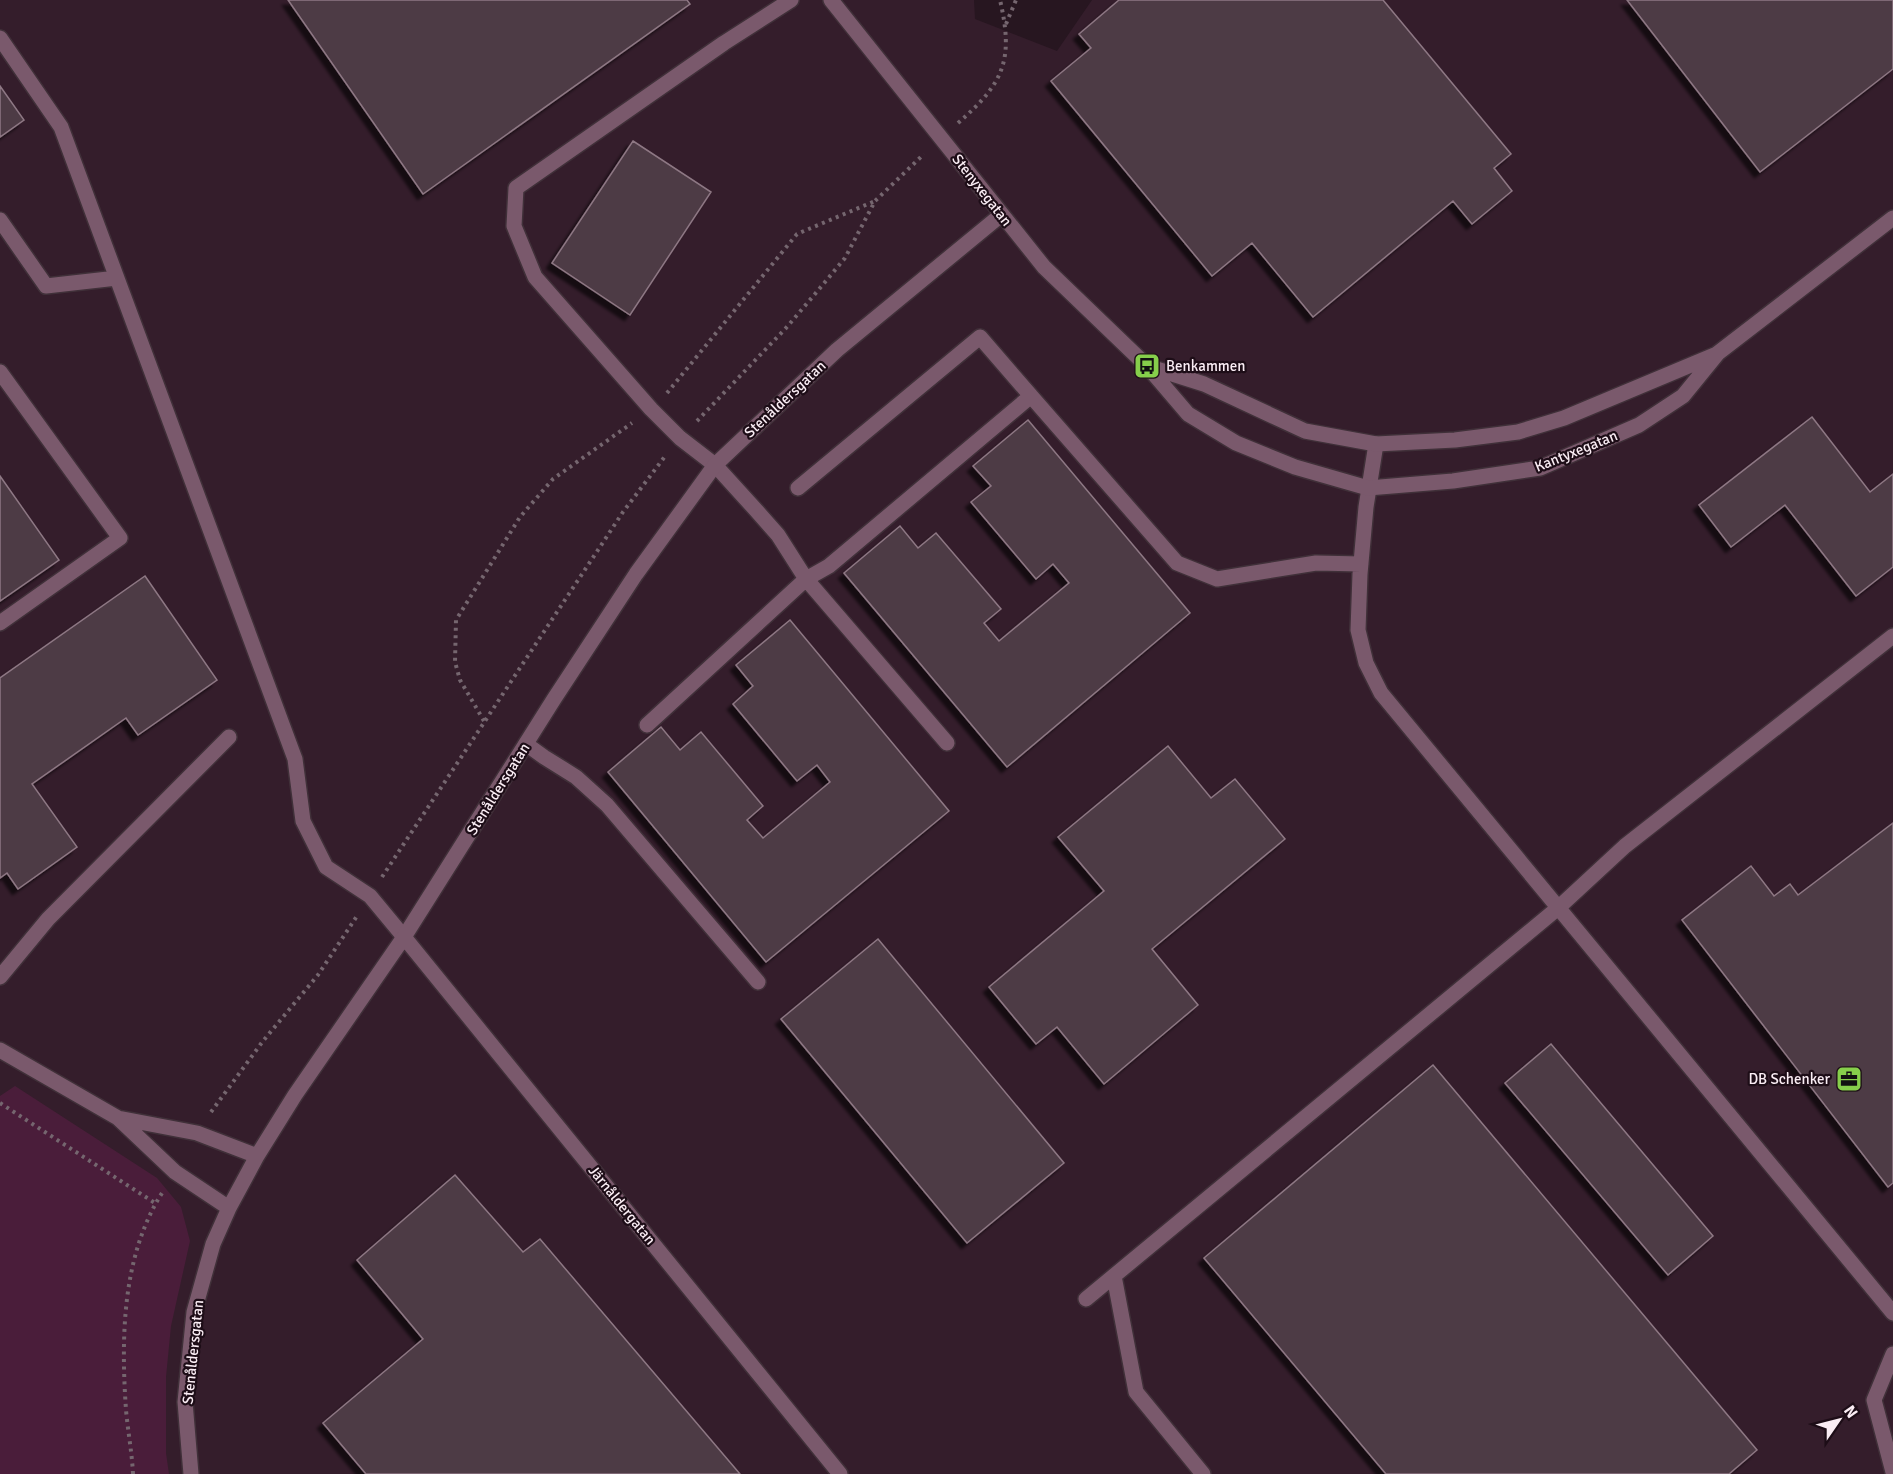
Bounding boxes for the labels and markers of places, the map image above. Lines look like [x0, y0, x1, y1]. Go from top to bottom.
bus stop icon: Benkammen [1132, 351, 1162, 381]
place label: Benkammen [1166, 357, 1246, 375]
office icon: DB Schenker [1834, 1064, 1864, 1094]
place label: DB Schenker [1748, 1070, 1830, 1088]

